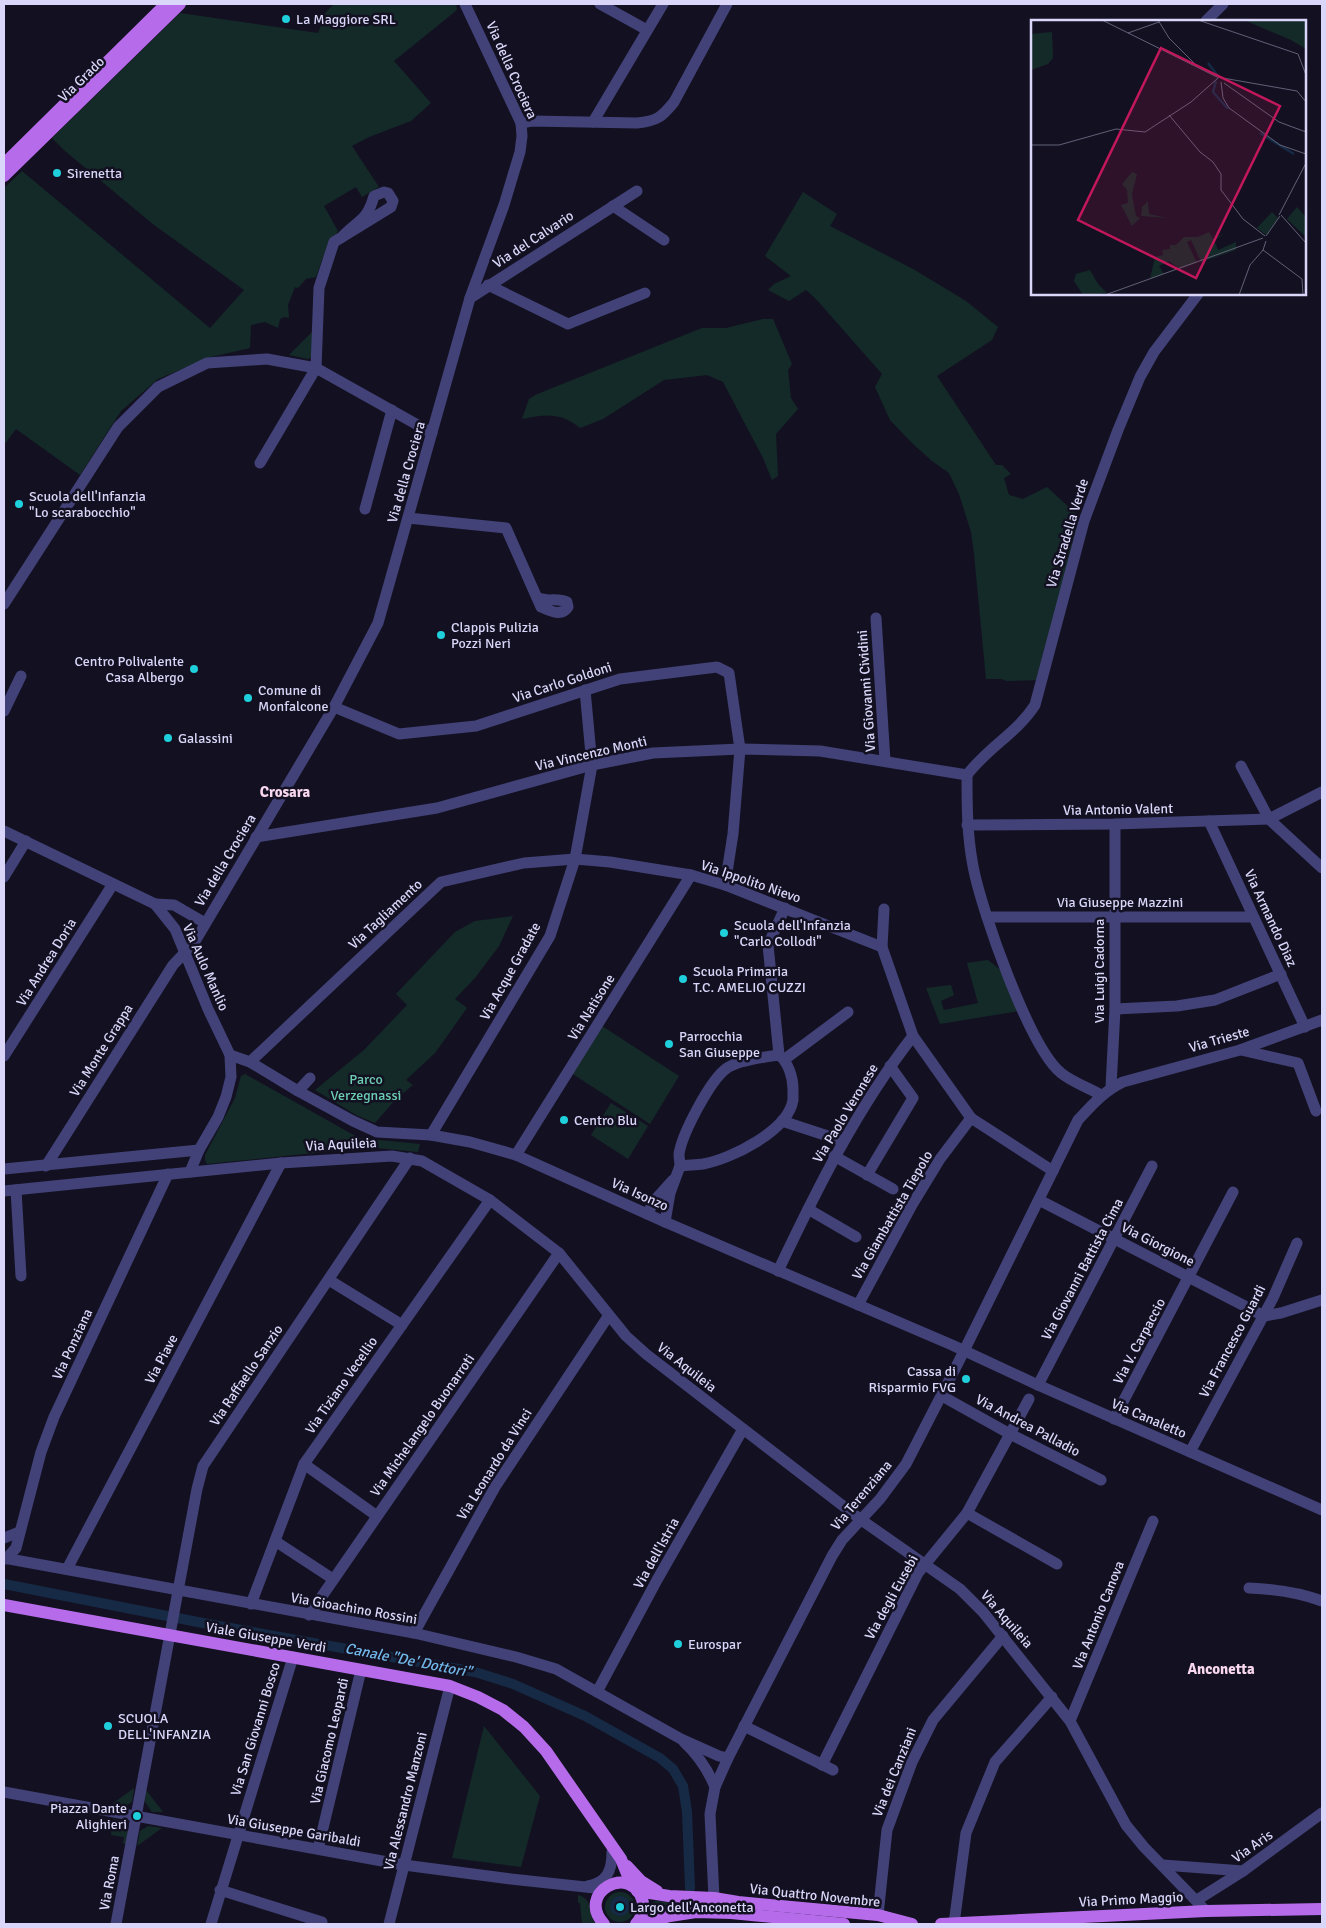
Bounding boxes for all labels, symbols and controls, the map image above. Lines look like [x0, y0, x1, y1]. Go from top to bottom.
place label: La Maggiore SRL [296, 11, 396, 28]
marker: La Maggiore SRL [280, 13, 292, 25]
street label: Via della Crociera [482, 19, 541, 122]
inset map [1031, 20, 1306, 295]
street label: Via Grado [55, 53, 108, 106]
place label: Sirenetta [67, 165, 122, 182]
marker: Sirenetta [51, 167, 63, 179]
street label: Via del Calvario [490, 207, 577, 272]
street label: Via della Crociera [384, 419, 429, 525]
street label: Via Stradella Verde [1043, 476, 1092, 590]
place label: Scuola dell'Infanzia "Lo scarabocchio" [29, 488, 146, 521]
marker: Scuola dell'Infanzia "Lo scarabocchio" [13, 498, 25, 510]
place label: Clappis Pulizia Pozzi Neri [451, 619, 539, 652]
marker: Clappis Pulizia Pozzi Neri [435, 629, 447, 641]
street label: Via Giovanni Cividini [854, 629, 879, 753]
place label: Centro Polivalente Casa Albergo [74, 653, 184, 686]
street label: Via Carlo Goldoni [510, 658, 614, 707]
marker: Centro Polivalente Casa Albergo [188, 663, 200, 675]
place label: Comune di Monfalcone [258, 682, 328, 715]
marker: Comune di Monfalcone [242, 692, 254, 704]
place label: Galassini [178, 730, 233, 747]
marker: Galassini [162, 732, 174, 744]
street label: Via Vincenzo Monti [534, 732, 649, 775]
district label: Crosara [260, 783, 311, 801]
street label: Via Antonio Valent [1063, 800, 1173, 819]
street label: Via della Crociera [191, 811, 260, 910]
street label: Via Ippolito Nievo [699, 856, 803, 907]
street label: Via Armando Diaz [1241, 867, 1301, 970]
street label: Via Tagliamento [345, 876, 426, 953]
street label: Via Giuseppe Mazzini [1057, 894, 1183, 911]
street label: Via Andrea Doria [13, 915, 80, 1009]
place label: Scuola dell'Infanzia "Carlo Collodi" [734, 917, 851, 950]
street label: Via Acque Gradate [476, 919, 544, 1023]
street label: Via Luigi Cadorna [1091, 919, 1108, 1023]
street label: Via Aulo Manlio [179, 921, 232, 1013]
marker: Scuola dell'Infanzia "Carlo Collodi" [718, 927, 730, 939]
place label: Scuola Primaria T.C. AMELIO CUZZI [693, 963, 806, 996]
street label: Via Natisone [564, 971, 619, 1044]
marker: Scuola Primaria T.C. AMELIO CUZZI [677, 973, 689, 985]
street label: Via Monte Grappa [66, 1001, 137, 1100]
street label: Via Trieste [1187, 1023, 1251, 1056]
place label: Parrocchia San Giuseppe [679, 1028, 760, 1061]
marker: Parrocchia San Giuseppe [663, 1038, 675, 1050]
street label: Via Paolo Veronese [809, 1061, 882, 1166]
park label: Parco Verzegnassi [331, 1071, 401, 1104]
place label: Centro Blu [574, 1112, 637, 1129]
marker: Centro Blu [558, 1114, 570, 1126]
street label: Via Aquileia [305, 1134, 377, 1155]
street label: Via Giambattista Tiepolo [849, 1148, 936, 1283]
street label: Via Isonzo [609, 1174, 671, 1215]
street label: Via Giovanni Battista Cima [1038, 1195, 1127, 1343]
street label: Via Giorgione [1118, 1219, 1197, 1270]
street label: Via Francesco Guardi [1196, 1282, 1269, 1401]
street label: Via V. Carpaccio [1110, 1295, 1169, 1387]
street label: Via Ponziana [49, 1306, 96, 1382]
street label: Via Raffaello Sanzio [206, 1321, 287, 1429]
street label: Via Piave [141, 1331, 182, 1387]
street label: Via Tiziano Vecellio [302, 1333, 381, 1437]
street label: Via Aquileia [653, 1339, 720, 1396]
street label: Via Michelangelo Buonarroti [367, 1351, 478, 1500]
place label: Cassa di Risparmio FVG [869, 1363, 956, 1396]
marker: Cassa di Risparmio FVG [960, 1373, 972, 1385]
street label: Via Andrea Palladio [973, 1391, 1083, 1460]
street label: Via Canaletto [1109, 1395, 1189, 1442]
street label: Via Leonardo da Vinci [453, 1405, 536, 1523]
street label: Via Terenziana [827, 1457, 896, 1534]
street label: Via dell'Istria [630, 1515, 683, 1592]
street label: Via degli Eusebi [861, 1552, 922, 1643]
street label: Via Antonio Canova [1069, 1558, 1128, 1672]
street label: Via Aquileia [977, 1587, 1036, 1652]
street label: Via Gioachino Rossini [289, 1589, 418, 1628]
street label: Viale Giuseppe Verdi [204, 1619, 327, 1656]
place label: Eurospar [688, 1636, 742, 1653]
marker: Eurospar [672, 1638, 684, 1650]
water label: Canale "De' Dottori" [343, 1639, 475, 1681]
street label: Via San Giovanni Bosco [227, 1660, 284, 1798]
district label: Anconetta [1187, 1660, 1255, 1678]
street label: Via Giacomo Leopardi [307, 1676, 352, 1806]
place label: SCUOLA DELL'INFANZIA [118, 1710, 211, 1743]
marker: SCUOLA DELL'INFANZIA [102, 1720, 114, 1732]
street label: Via dei Canziani [869, 1725, 920, 1819]
street label: Via Alessandro Manzoni [380, 1730, 431, 1872]
place label: Piazza Dante Alighieri [50, 1800, 127, 1833]
marker: Piazza Dante Alighieri [131, 1810, 143, 1822]
street label: Via Giuseppe Garibaldi [226, 1810, 362, 1851]
street label: Via Aris [1229, 1826, 1276, 1867]
street label: Via Roma [96, 1854, 123, 1912]
street label: Via Quattro Novembre [749, 1880, 881, 1911]
street label: Via Primo Maggio [1078, 1888, 1184, 1911]
place label: Largo dell'Anconetta [630, 1899, 754, 1916]
marker: Largo dell'Anconetta [614, 1901, 626, 1913]

